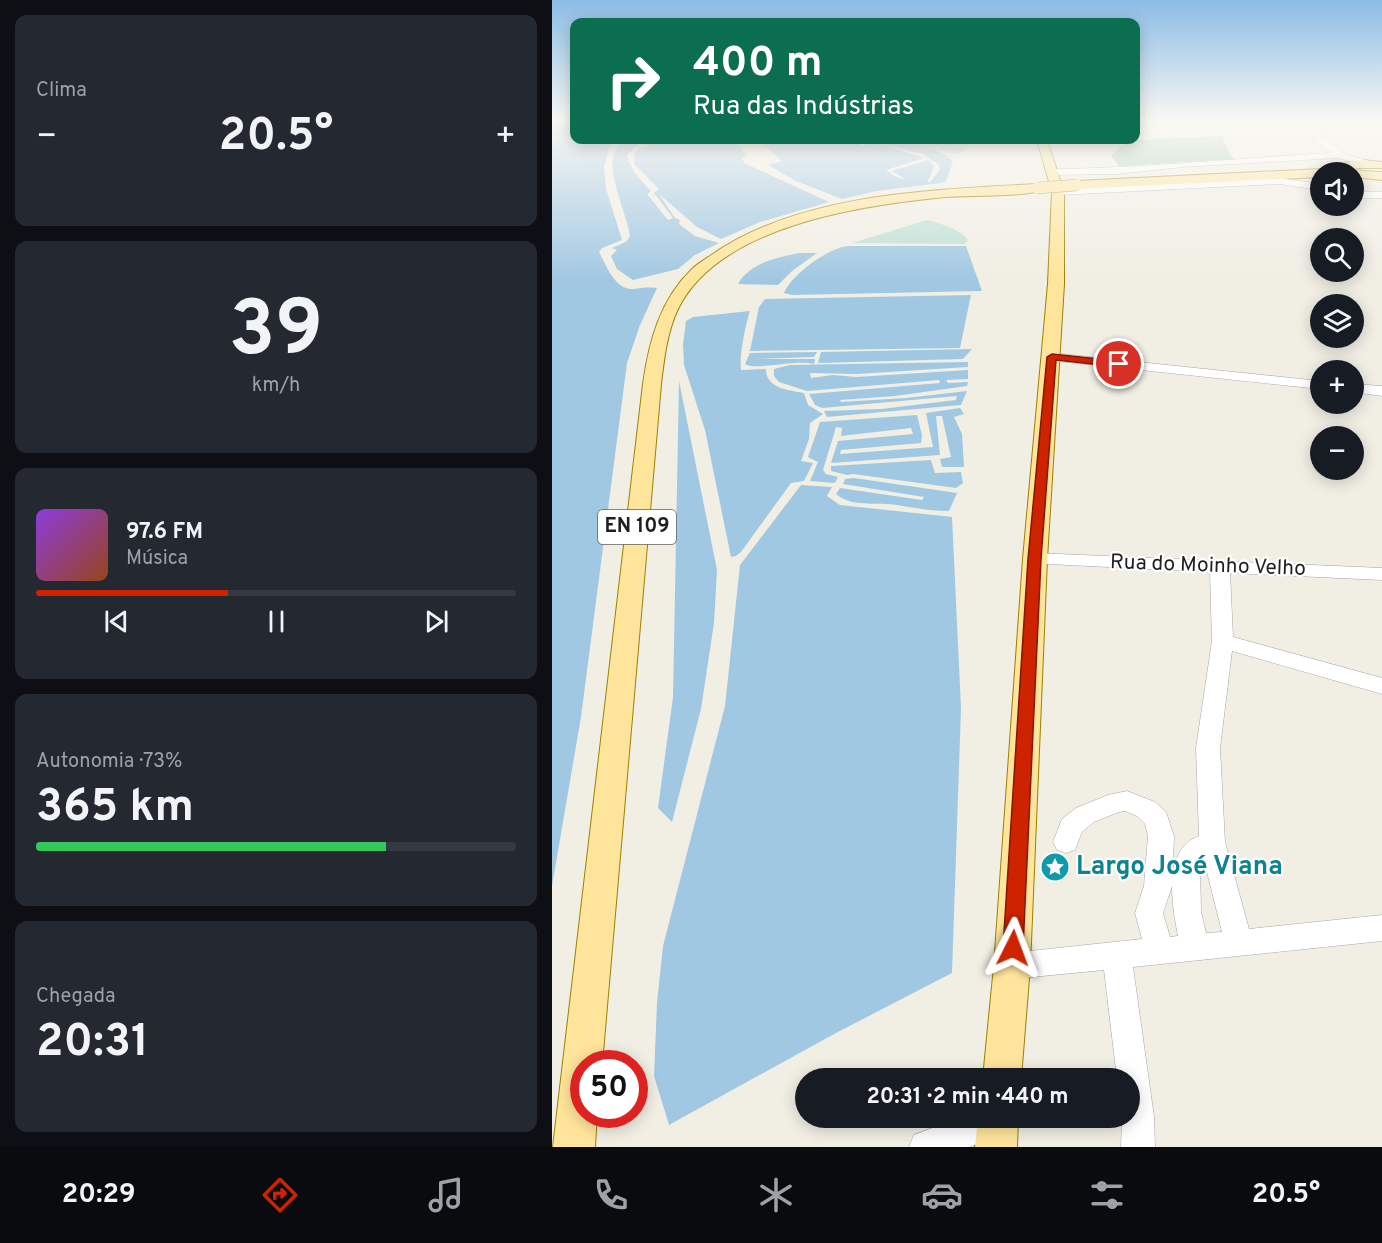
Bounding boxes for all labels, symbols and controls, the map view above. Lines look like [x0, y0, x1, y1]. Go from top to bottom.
text: 400 m [693, 38, 823, 91]
icon: right [594, 42, 672, 120]
text: Clima [36, 78, 87, 104]
text: Rua das Indústrias [693, 90, 914, 124]
text: 20.5° [219, 109, 333, 166]
text: − [36, 117, 57, 159]
text: + [495, 117, 516, 159]
map controls [1310, 162, 1364, 480]
button: sound [1310, 162, 1364, 216]
button: search [1310, 228, 1364, 282]
text: 39 [229, 284, 323, 383]
button: layers [1310, 294, 1364, 348]
pin [1093, 338, 1144, 389]
icon: arrive [1102, 347, 1135, 380]
button: + [1310, 360, 1364, 414]
text: km/h [252, 373, 300, 399]
button: − [1310, 426, 1364, 480]
road number: EN 109 [598, 510, 676, 544]
text: 97.6 FM [126, 519, 203, 546]
text: Música [126, 546, 188, 572]
street label: Rua do Moinho Velho [1110, 549, 1306, 583]
icon: previous [100, 605, 133, 638]
icon: pause [260, 605, 293, 638]
icon: next [420, 605, 453, 638]
text: Autonomia · 73% [36, 749, 183, 775]
text: 365 km [36, 780, 194, 837]
place icon: Largo José Viana [1039, 851, 1071, 883]
place label: Largo José Viana [1076, 851, 1283, 884]
position arrow [981, 916, 1045, 980]
text: Chegada [36, 984, 116, 1010]
text: 20:31 [36, 1015, 149, 1072]
speed limit sign: 50 [570, 1050, 648, 1128]
text: 20:31 · 2 min · 440 m [866, 1084, 1069, 1111]
icon: directions [259, 1174, 301, 1216]
icon: music [425, 1174, 467, 1216]
icon: phone [590, 1174, 632, 1216]
icon: climate [755, 1174, 797, 1216]
icon: car [921, 1174, 963, 1216]
icon: filters [1086, 1174, 1128, 1216]
text: 20:29 [62, 1178, 136, 1212]
text: 20.5° [1252, 1178, 1320, 1212]

